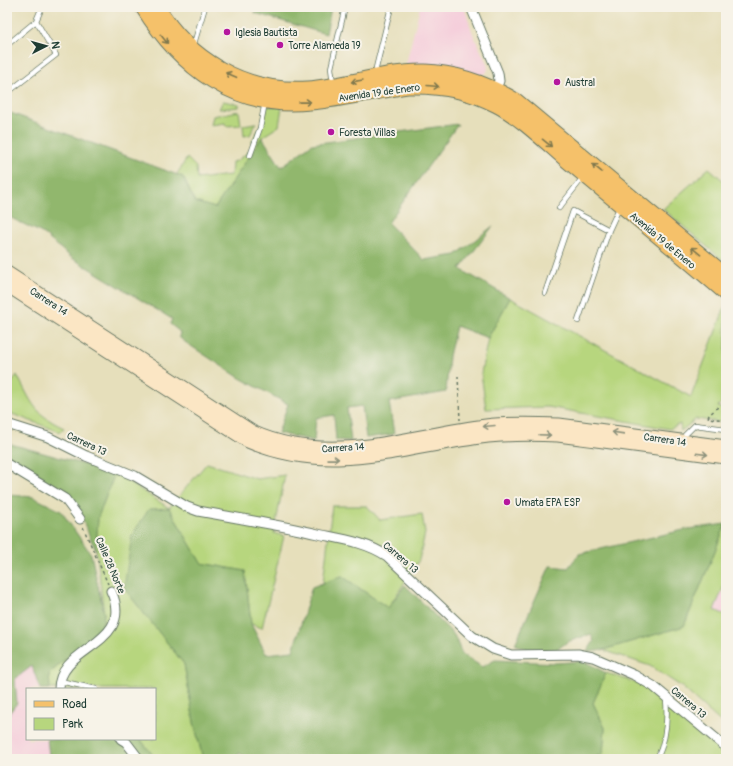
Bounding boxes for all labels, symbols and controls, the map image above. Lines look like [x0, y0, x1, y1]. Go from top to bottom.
north arrow [26, 26, 66, 66]
marker: Iglesia Bautista [222, 27, 232, 37]
place label: Iglesia Bautista [235, 27, 298, 39]
one-way arrow [160, 34, 169, 45]
marker: Torre Alameda 19 [275, 40, 285, 50]
place label: Torre Alameda 19 [288, 40, 361, 52]
text: N [49, 41, 62, 50]
one-way arrow [225, 71, 237, 78]
one-way arrow [351, 77, 364, 85]
marker: Austral [552, 77, 562, 87]
place label: Austral [565, 77, 595, 89]
street label: Avenida 19 de Enero [338, 81, 421, 105]
one-way arrow [426, 82, 439, 90]
one-way arrow [298, 98, 311, 106]
marker: Foresta Villas [326, 127, 336, 137]
place label: Foresta Villas [339, 127, 396, 139]
one-way arrow [541, 139, 552, 148]
one-way arrow [591, 163, 602, 172]
street label: Avenida 19 de Enero [627, 210, 698, 272]
one-way arrow [691, 247, 702, 256]
street label: Carrera 14 [27, 285, 70, 319]
one-way arrow [482, 422, 495, 429]
street label: Carrera 13 [65, 429, 109, 459]
one-way arrow [612, 429, 625, 437]
one-way arrow [538, 431, 551, 439]
street label: Carrera 14 [643, 431, 687, 449]
street label: Carrera 14 [321, 441, 365, 455]
one-way arrow [695, 450, 708, 458]
one-way arrow [326, 455, 339, 463]
marker: Umata EPA ESP [502, 497, 512, 507]
place label: Umata EPA ESP [515, 497, 581, 509]
street label: Calle 28 Norte [93, 535, 127, 595]
street label: Carrera 13 [380, 539, 421, 576]
street label: Carrera 13 [668, 684, 709, 721]
legend [26, 688, 156, 740]
text: Road [62, 697, 87, 712]
text: Park [62, 717, 83, 732]

